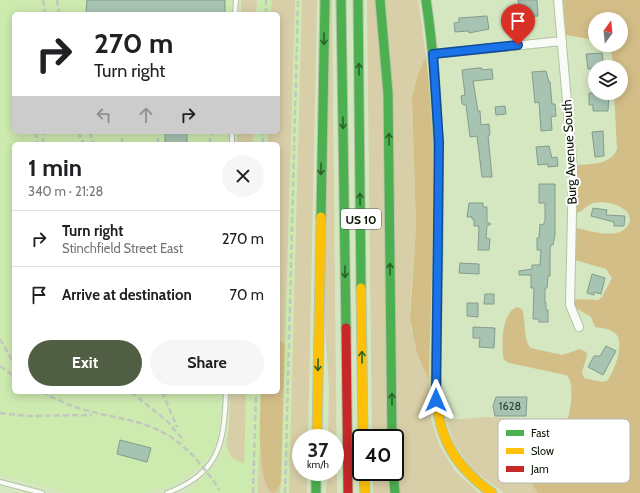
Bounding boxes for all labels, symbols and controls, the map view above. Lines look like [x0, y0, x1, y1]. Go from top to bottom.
pin [501, 4, 535, 45]
icon: arrive [507, 10, 529, 32]
north arrow [588, 12, 628, 52]
map controls [588, 12, 628, 100]
text: 270 m [94, 26, 173, 60]
icon: right [28, 28, 80, 80]
one-way arrow [320, 32, 328, 45]
text: Turn right [94, 60, 165, 82]
button: layers [588, 60, 628, 100]
one-way arrow [355, 63, 363, 76]
street label: Burg Avenue South [558, 99, 580, 205]
icon: left [93, 104, 115, 126]
icon: ahead [135, 104, 157, 126]
icon: right [177, 104, 199, 126]
one-way arrow [339, 116, 347, 129]
one-way arrow [385, 133, 393, 146]
text: 1 min [28, 153, 82, 182]
button: close [222, 155, 264, 197]
one-way arrow [318, 162, 325, 175]
text: 340 m · 21:28 [28, 183, 103, 199]
one-way arrow [356, 193, 364, 206]
road number: US 10 [341, 209, 381, 229]
text: Turn right [62, 222, 123, 240]
icon: right [28, 228, 50, 250]
text: 270 m [222, 230, 264, 248]
text: Stinchfield Street East [62, 240, 183, 256]
one-way arrow [386, 263, 394, 276]
one-way arrow [341, 265, 348, 278]
icon: arrive [28, 284, 50, 306]
text: Arrive at destination [62, 286, 192, 304]
text: 70 m [230, 286, 264, 304]
button: Exit [28, 340, 142, 386]
button: Share [150, 340, 264, 386]
one-way arrow [358, 351, 366, 364]
one-way arrow [314, 358, 322, 371]
position arrow [415, 379, 457, 421]
one-way arrow [388, 393, 396, 406]
house number: 1628 [499, 399, 521, 413]
legend [498, 419, 630, 483]
text: Fast [531, 426, 550, 440]
speed limit sign: 40 [352, 429, 404, 481]
text: 37 [308, 438, 328, 462]
text: Slow [531, 444, 554, 458]
text: km/h [307, 458, 329, 471]
text: Jam [530, 462, 549, 476]

